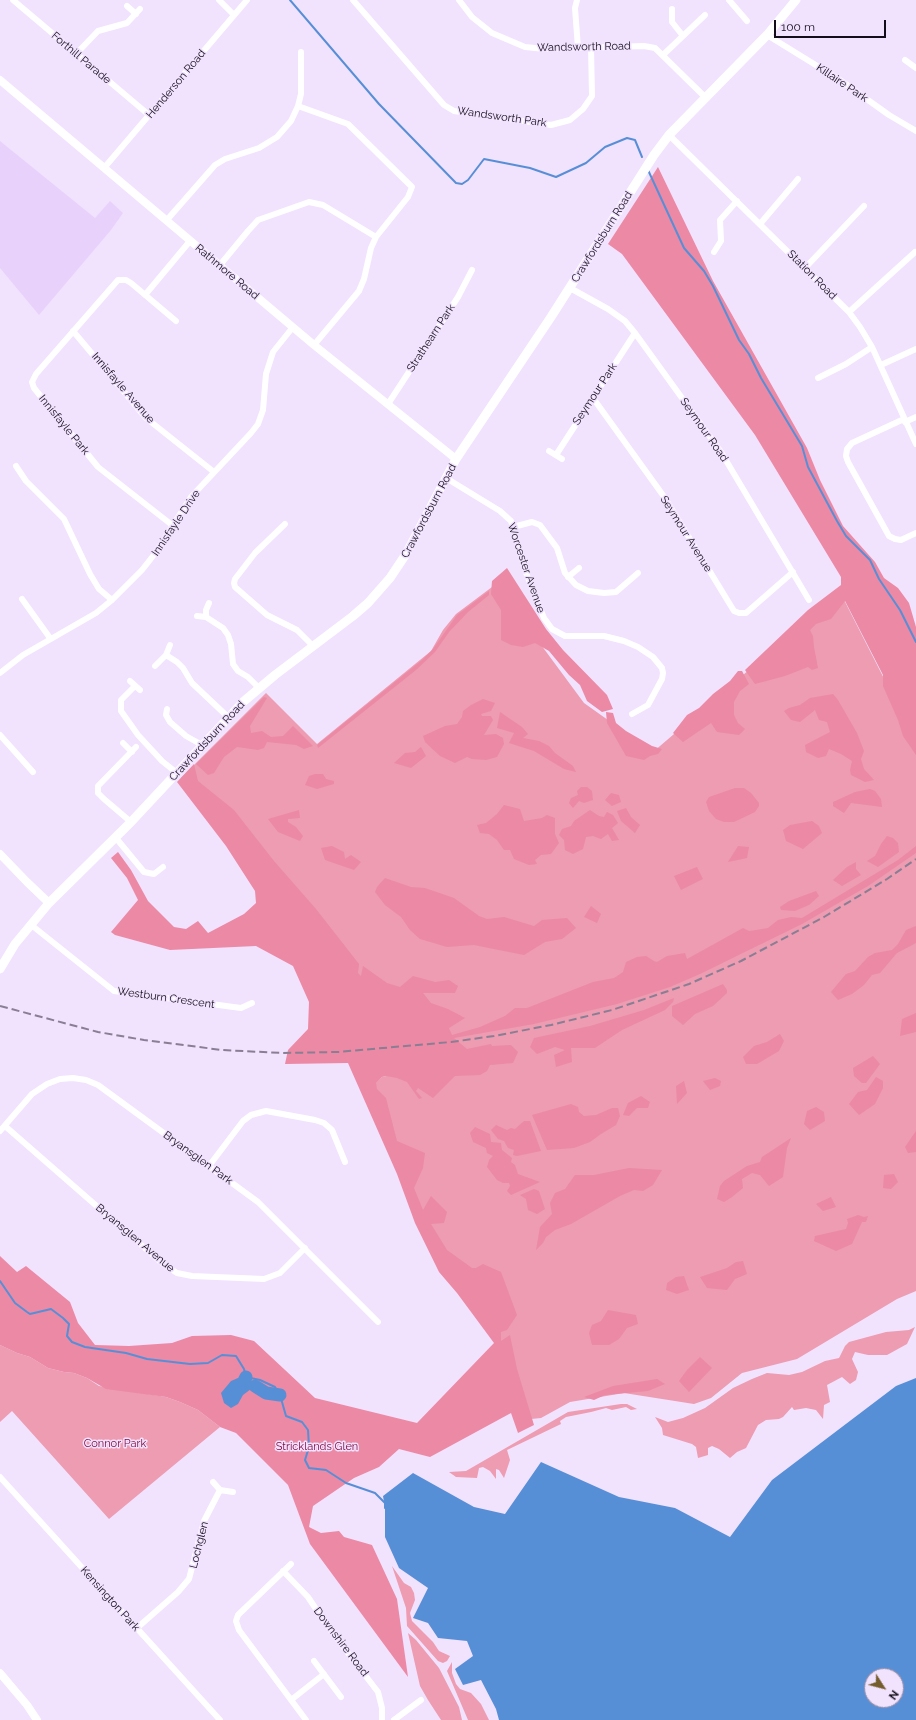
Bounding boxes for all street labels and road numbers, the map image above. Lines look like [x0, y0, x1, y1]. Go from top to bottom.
street label: Forthill Parade [49, 29, 113, 87]
street label: Wandsworth Road [537, 40, 631, 54]
street label: Henderson Road [143, 47, 209, 121]
street label: Killaire Park [814, 61, 870, 105]
street label: Wandsworth Park [457, 104, 547, 130]
street label: Crawfordsburn Road [569, 189, 635, 285]
street label: Rathmore Road [192, 242, 262, 302]
street label: Station Road [785, 248, 839, 302]
street label: Strathearn Park [404, 302, 458, 374]
street label: Innisfayle Avenue [89, 350, 157, 426]
street label: Seymour Park [570, 361, 620, 427]
street label: Innisfayle Park [36, 392, 92, 458]
street label: Seymour Road [677, 395, 731, 465]
street label: Crawfordsburn Road [399, 462, 459, 560]
street label: Innisfayle Drive [149, 487, 203, 559]
street label: Seymour Avenue [657, 493, 715, 575]
street label: Worcester Avenue [504, 521, 548, 615]
street label: Crawfordsburn Road [166, 698, 248, 784]
street label: Westburn Crescent [117, 985, 215, 1011]
street label: Bryansglen Park [161, 1128, 235, 1188]
street label: Bryansglen Avenue [93, 1201, 177, 1275]
street label: Lochglen [187, 1520, 211, 1570]
street label: Kensington Park [78, 1564, 142, 1634]
street label: Downshire Road [311, 1605, 371, 1679]

